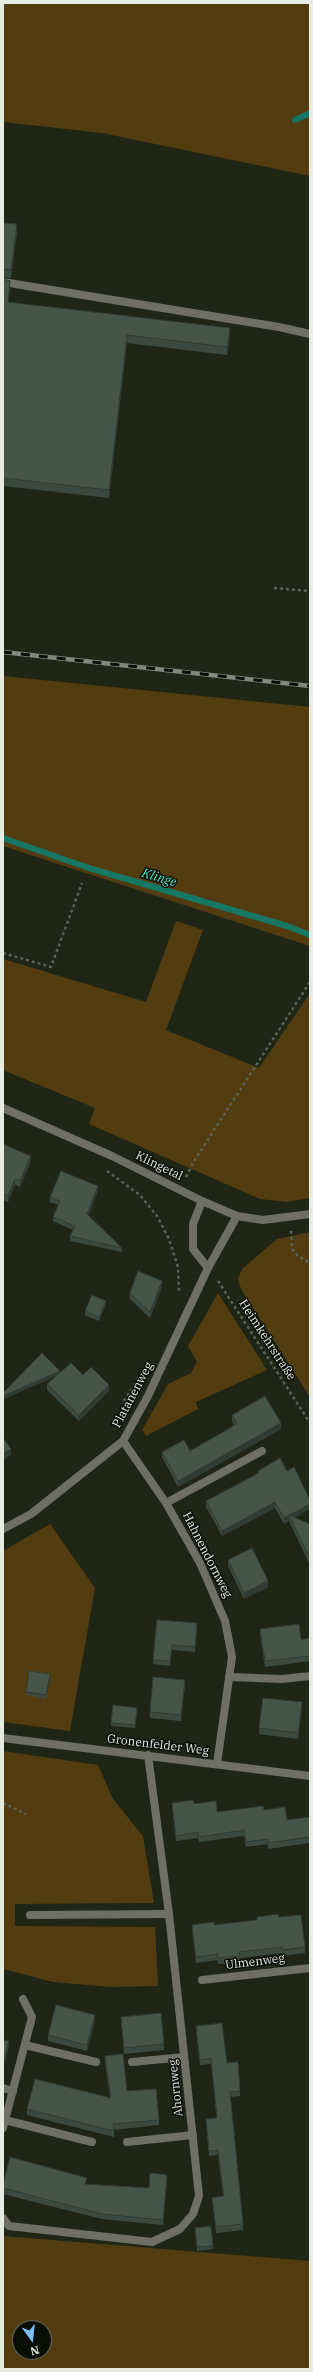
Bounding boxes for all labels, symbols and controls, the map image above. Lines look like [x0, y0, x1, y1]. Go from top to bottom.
water label: Klinge [140, 865, 178, 891]
street label: Klingetal [133, 1148, 185, 1184]
street label: Heimkehrstraße [236, 1297, 298, 1383]
street label: Platanenweg [110, 1360, 156, 1430]
street label: Hahnendornweg [179, 1510, 235, 1600]
street label: Gronenfelder Weg [106, 1732, 210, 1758]
street label: Ulmenweg [224, 1951, 286, 1973]
street label: Ahornweg [166, 2059, 186, 2117]
north arrow [12, 2320, 52, 2360]
text: N [29, 2343, 41, 2359]

